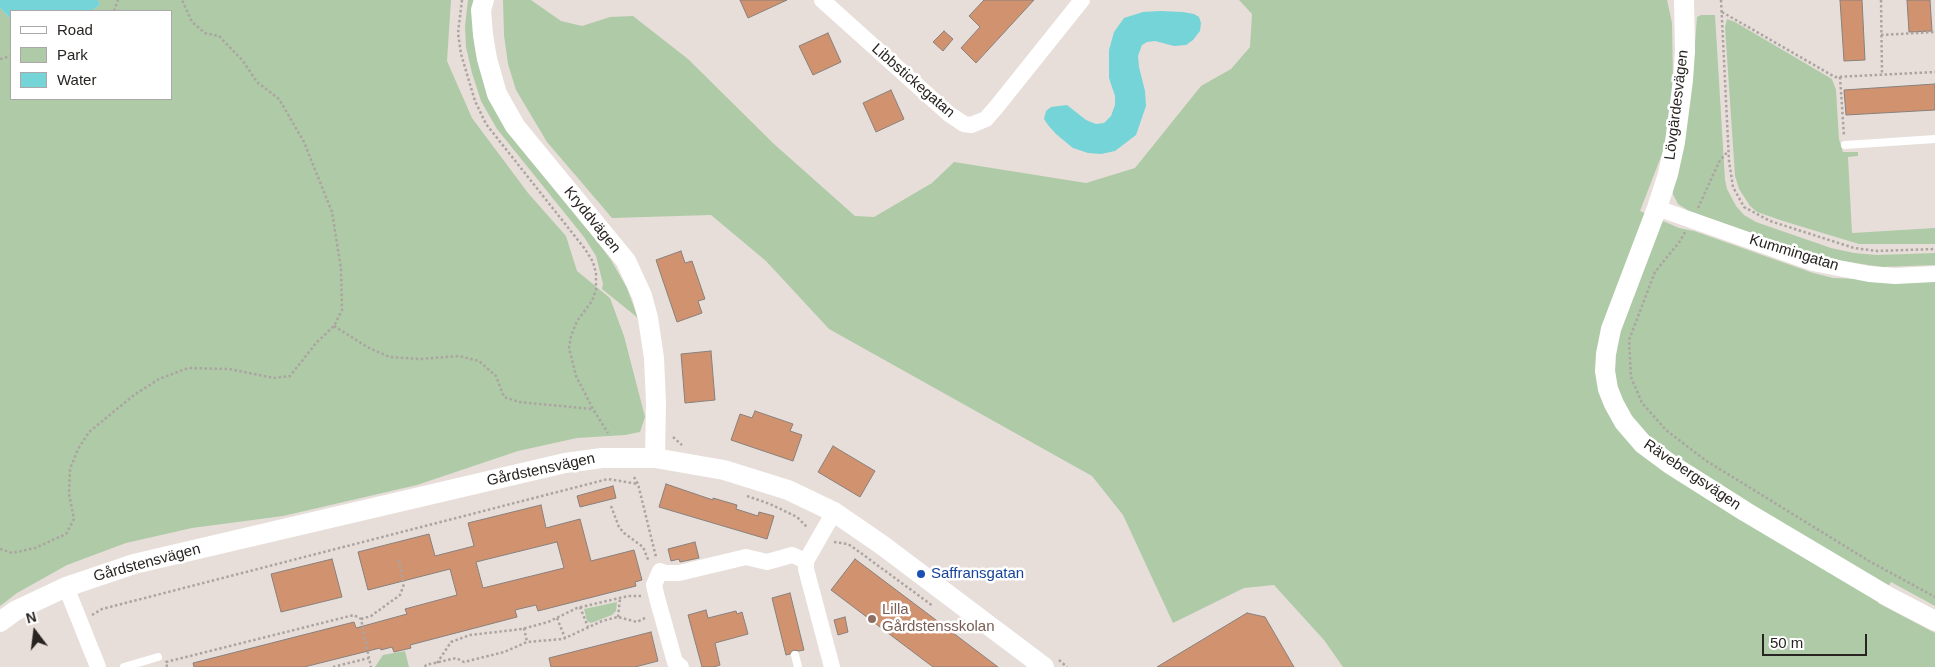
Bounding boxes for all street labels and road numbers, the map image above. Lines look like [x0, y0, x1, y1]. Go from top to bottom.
street label: Libbstickegatan [868, 40, 958, 122]
street label: Lövgärdesvägen [1661, 49, 1693, 161]
street label: Kryddvägen [560, 183, 624, 257]
street label: Kummingatan [1747, 231, 1841, 275]
street label: Rävebergsvägen [1640, 436, 1744, 514]
street label: Gårdstensvägen [485, 450, 597, 490]
street label: Gårdstensvägen [92, 540, 202, 586]

